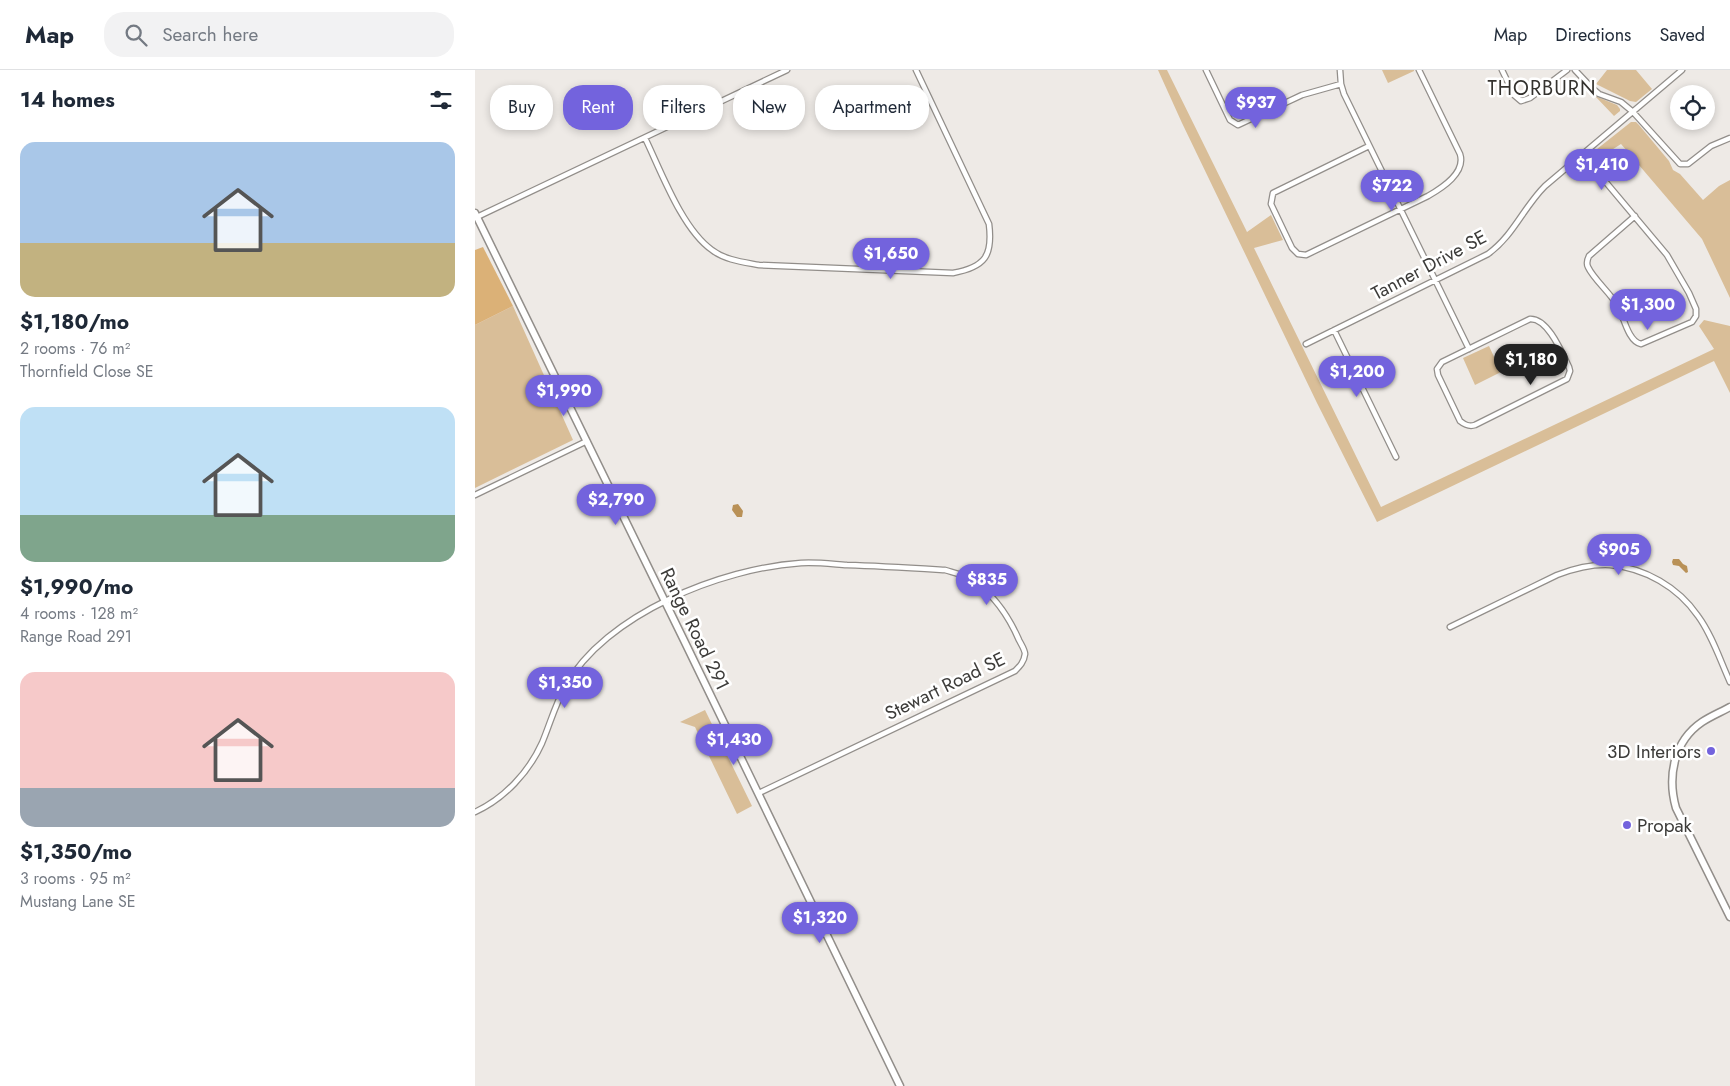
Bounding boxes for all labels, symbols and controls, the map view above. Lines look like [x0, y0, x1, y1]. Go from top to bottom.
search box [104, 12, 454, 57]
text: Map [25, 17, 74, 52]
icon: search [122, 21, 150, 49]
text: Search here [162, 21, 258, 48]
text: Map [1494, 22, 1527, 48]
text: Directions [1555, 22, 1631, 48]
text: Saved [1659, 22, 1705, 48]
district label: THORBURN [1488, 74, 1596, 103]
text: 14 homes [20, 85, 115, 115]
chip: Buy [490, 85, 553, 130]
chip: Rent [563, 85, 633, 130]
chip: Filters [643, 85, 723, 130]
chip: New [733, 85, 805, 130]
chip: Apartment [815, 85, 929, 130]
map controls [1670, 85, 1715, 130]
button: locate [1670, 85, 1715, 130]
icon: filters [427, 86, 455, 114]
pin: $937 [1226, 87, 1286, 129]
text: $937 [1236, 91, 1276, 114]
pin: $1,410 [1561, 148, 1643, 191]
text: $1,410 [1575, 153, 1629, 176]
pin: $722 [1362, 170, 1422, 212]
text: $722 [1372, 174, 1412, 197]
icon: home [193, 175, 283, 265]
street label: Tanner Drive SE [1367, 223, 1491, 307]
pin: $1,650 [850, 238, 932, 280]
text: $1,650 [864, 242, 918, 265]
pin: $1,300 [1607, 288, 1689, 331]
text: $1,300 [1621, 293, 1675, 316]
text: $1,180/mo [20, 307, 129, 337]
text: 2 rooms · 76 m² [20, 337, 130, 360]
pin: $1,180 [1490, 344, 1572, 386]
text: $1,180 [1505, 348, 1557, 371]
pin: $1,200 [1316, 356, 1398, 398]
text: Thornfield Close SE [20, 360, 153, 383]
text: $1,200 [1330, 360, 1384, 383]
pin: $1,990 [523, 374, 605, 417]
text: $1,990 [536, 379, 592, 402]
icon: home [193, 440, 283, 530]
pin: $2,790 [575, 484, 657, 526]
text: $2,790 [588, 488, 644, 511]
pin: $905 [1589, 534, 1649, 576]
text: $905 [1598, 538, 1640, 561]
street label: Range Road 291 [654, 563, 736, 695]
pin: $835 [957, 564, 1017, 606]
text: $835 [967, 568, 1007, 591]
text: $1,990/mo [20, 572, 133, 602]
text: 4 rooms · 128 m² [20, 602, 138, 625]
text: Range Road 291 [20, 625, 132, 648]
street label: Stewart Road SE [880, 645, 1010, 727]
pin: $1,350 [524, 666, 606, 709]
text: $1,350 [538, 671, 592, 694]
icon: home [193, 705, 283, 795]
pin: $1,430 [693, 724, 775, 766]
text: $1,430 [707, 728, 761, 751]
place label: 3D Interiors [1607, 738, 1701, 765]
marker: 3D Interiors [1705, 745, 1717, 757]
place label: Propak [1637, 812, 1693, 839]
marker: Propak [1621, 819, 1633, 831]
text: $1,350/mo [20, 837, 132, 867]
text: 3 rooms · 95 m² [20, 867, 131, 890]
text: Mustang Lane SE [20, 890, 136, 913]
pin: $1,320 [779, 902, 861, 944]
text: $1,320 [793, 906, 847, 929]

